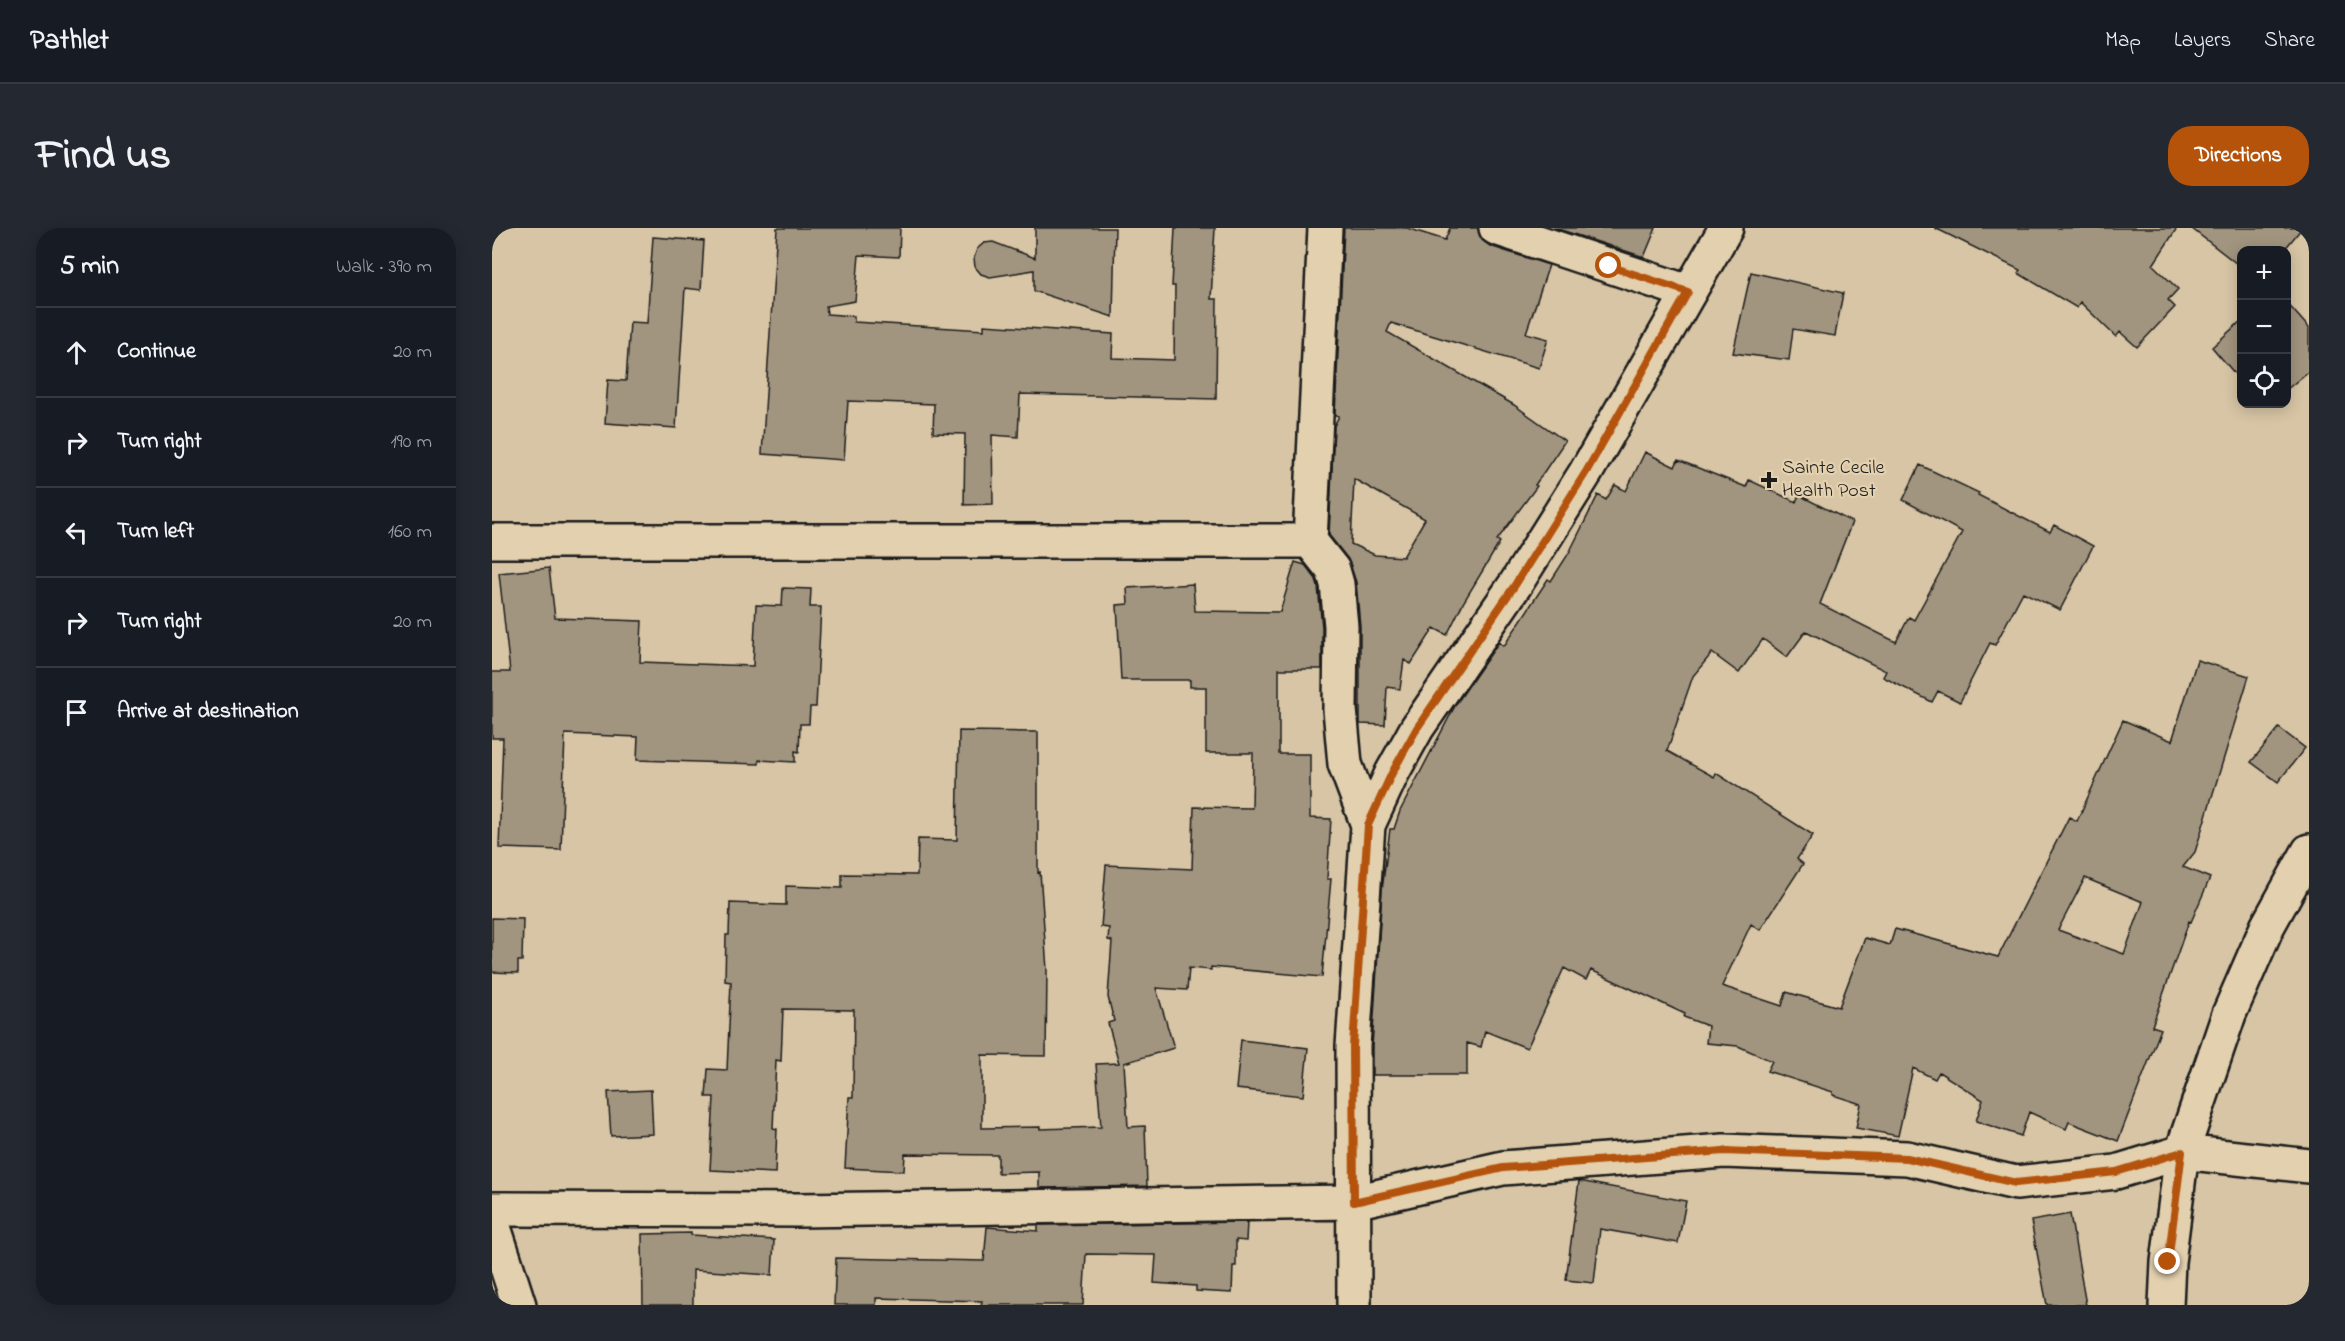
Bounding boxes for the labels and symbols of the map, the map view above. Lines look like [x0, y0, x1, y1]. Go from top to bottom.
route start [1595, 252, 1621, 278]
place label: Sainte Cecile Health Post [1782, 454, 1885, 506]
marker: Sainte Cecile Health Post [1760, 471, 1778, 489]
route end [2154, 1248, 2180, 1274]

